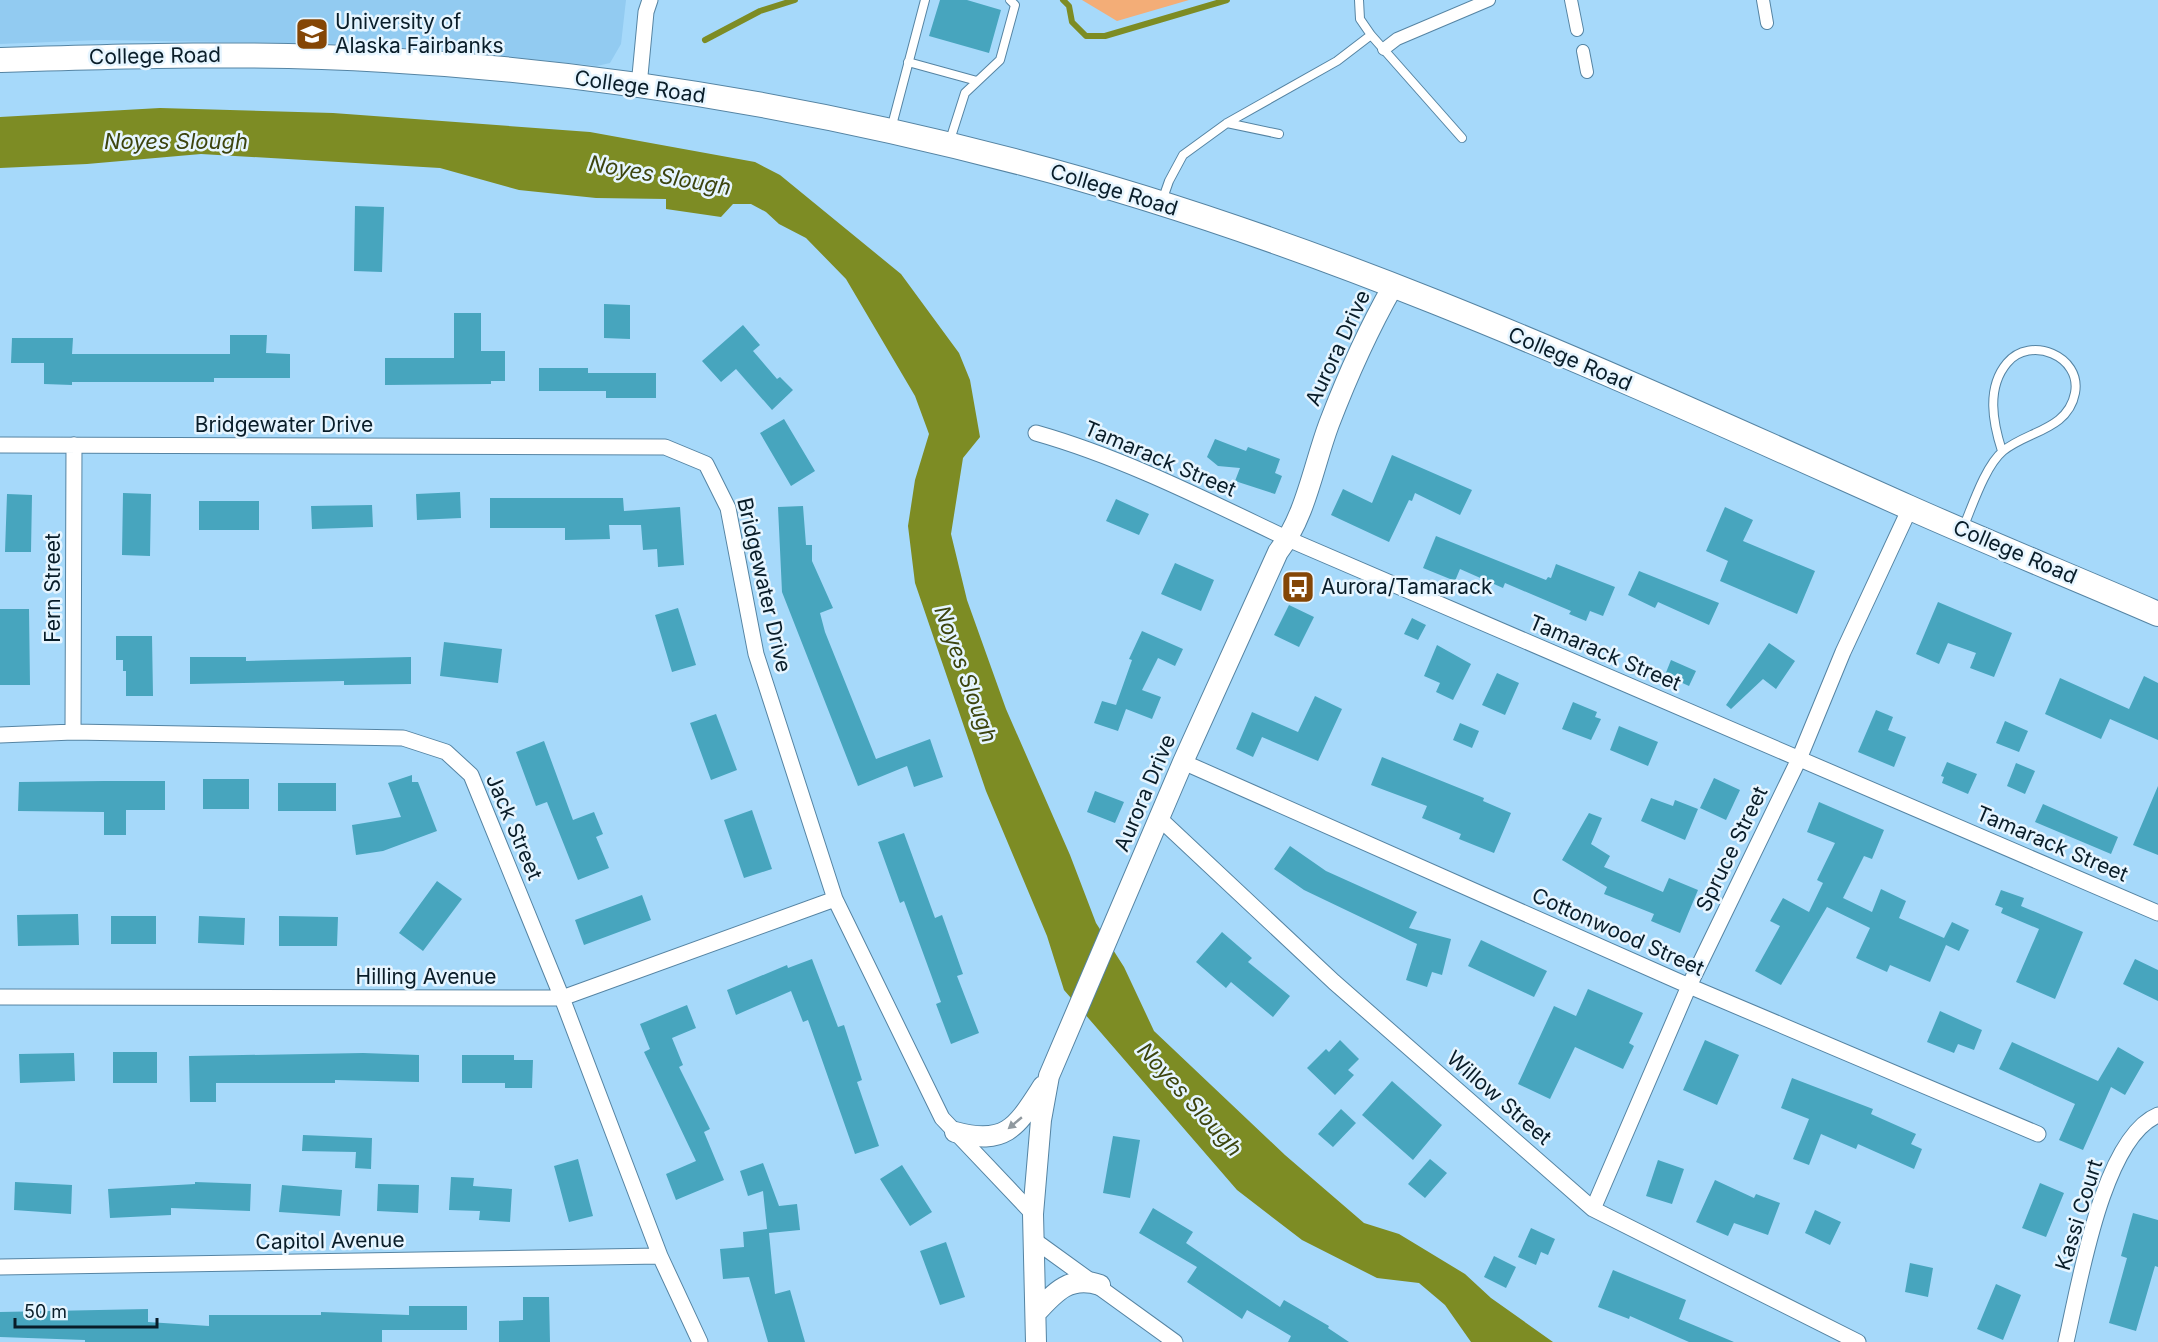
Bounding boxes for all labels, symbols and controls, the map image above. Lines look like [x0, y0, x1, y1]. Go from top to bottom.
place label: University of Alaska Fairbanks [335, 9, 504, 58]
school or university icon: University of Alaska Fairbanks [294, 16, 330, 52]
street label: College Road [89, 42, 221, 69]
street label: College Road [573, 65, 707, 108]
water label: Noyes Slough [104, 128, 248, 154]
water label: Noyes Slough [587, 150, 733, 200]
street label: College Road [1047, 158, 1181, 221]
street label: Aurora Drive [1300, 286, 1375, 410]
street label: College Road [1505, 321, 1636, 396]
street label: Bridgewater Drive [195, 412, 373, 437]
street label: Tamarack Street [1081, 415, 1240, 502]
street label: Bridgewater Drive [732, 495, 797, 675]
street label: College Road [1950, 514, 2081, 589]
street label: Fern Street [40, 533, 65, 643]
bus stop icon: Aurora/Tamarack [1280, 569, 1316, 605]
place label: Aurora/Tamarack [1321, 574, 1493, 599]
water label: Noyes Slough [929, 602, 1003, 746]
street label: Tamarack Street [1526, 609, 1685, 696]
street label: Aurora Drive [1109, 730, 1180, 855]
street label: Jack Street [481, 770, 548, 884]
street label: Spruce Street [1690, 782, 1773, 915]
street label: Tamarack Street [1973, 800, 2132, 887]
street label: Cottonwood Street [1528, 882, 1708, 981]
street label: Hilling Avenue [356, 964, 496, 989]
water label: Noyes Slough [1132, 1037, 1248, 1161]
street label: Willow Street [1442, 1045, 1557, 1150]
one-way arrow [1007, 1116, 1023, 1129]
street label: Kassi Court [2050, 1156, 2107, 1273]
street label: Capitol Avenue [255, 1227, 405, 1254]
scale bar [15, 1291, 158, 1329]
text: 50 m [24, 1301, 67, 1322]

